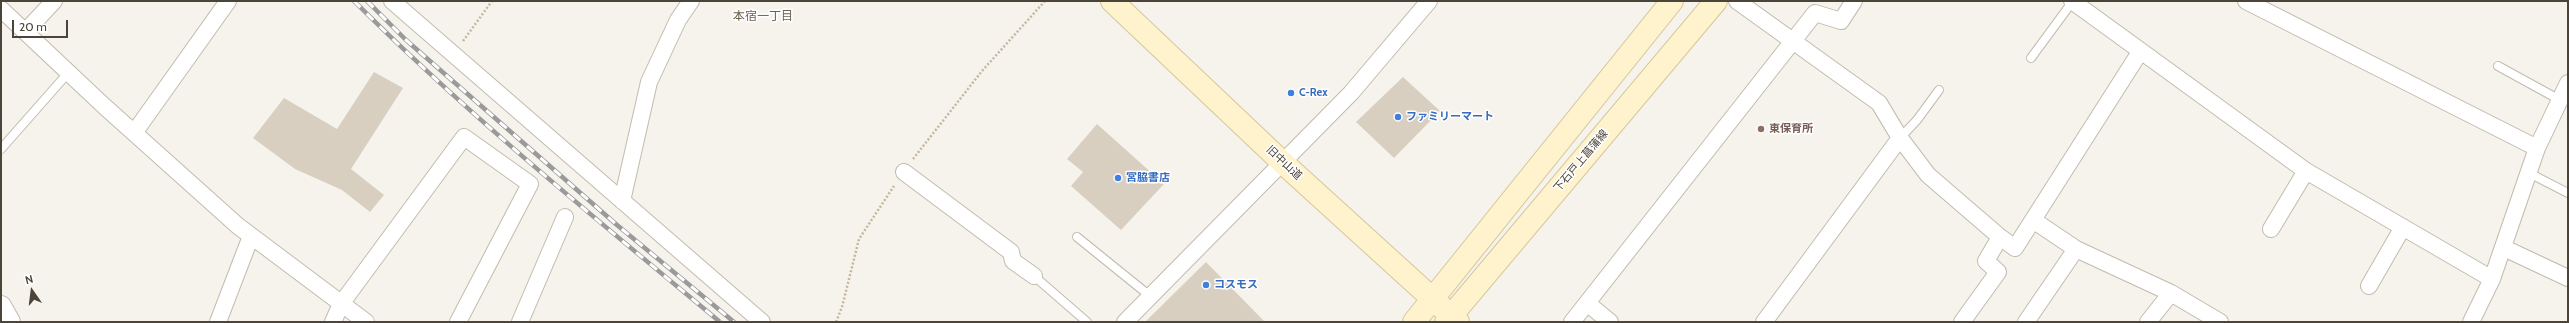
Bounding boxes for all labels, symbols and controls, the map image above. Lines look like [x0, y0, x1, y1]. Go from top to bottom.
district label: 本宿一丁目 [733, 9, 793, 23]
scale bar [14, 12, 70, 38]
text: 20 m [19, 19, 47, 34]
place label: C-Rex [1299, 86, 1328, 100]
marker: C-Rex [1286, 88, 1296, 98]
place label: ファミリーマート [1406, 110, 1494, 124]
marker: ファミリーマート [1393, 112, 1403, 122]
place label: 東保育所 [1769, 122, 1813, 136]
marker: 東保育所 [1756, 124, 1766, 134]
street label: 下石戸上菖蒲線 [1551, 127, 1611, 195]
street label: 旧中山道 [1263, 143, 1305, 183]
place label: 宮脇書店 [1126, 171, 1170, 185]
marker: 宮脇書店 [1113, 173, 1123, 183]
north arrow [12, 271, 52, 311]
text: N [24, 272, 35, 287]
place label: コスモス [1214, 278, 1258, 292]
marker: コスモス [1201, 280, 1211, 290]

